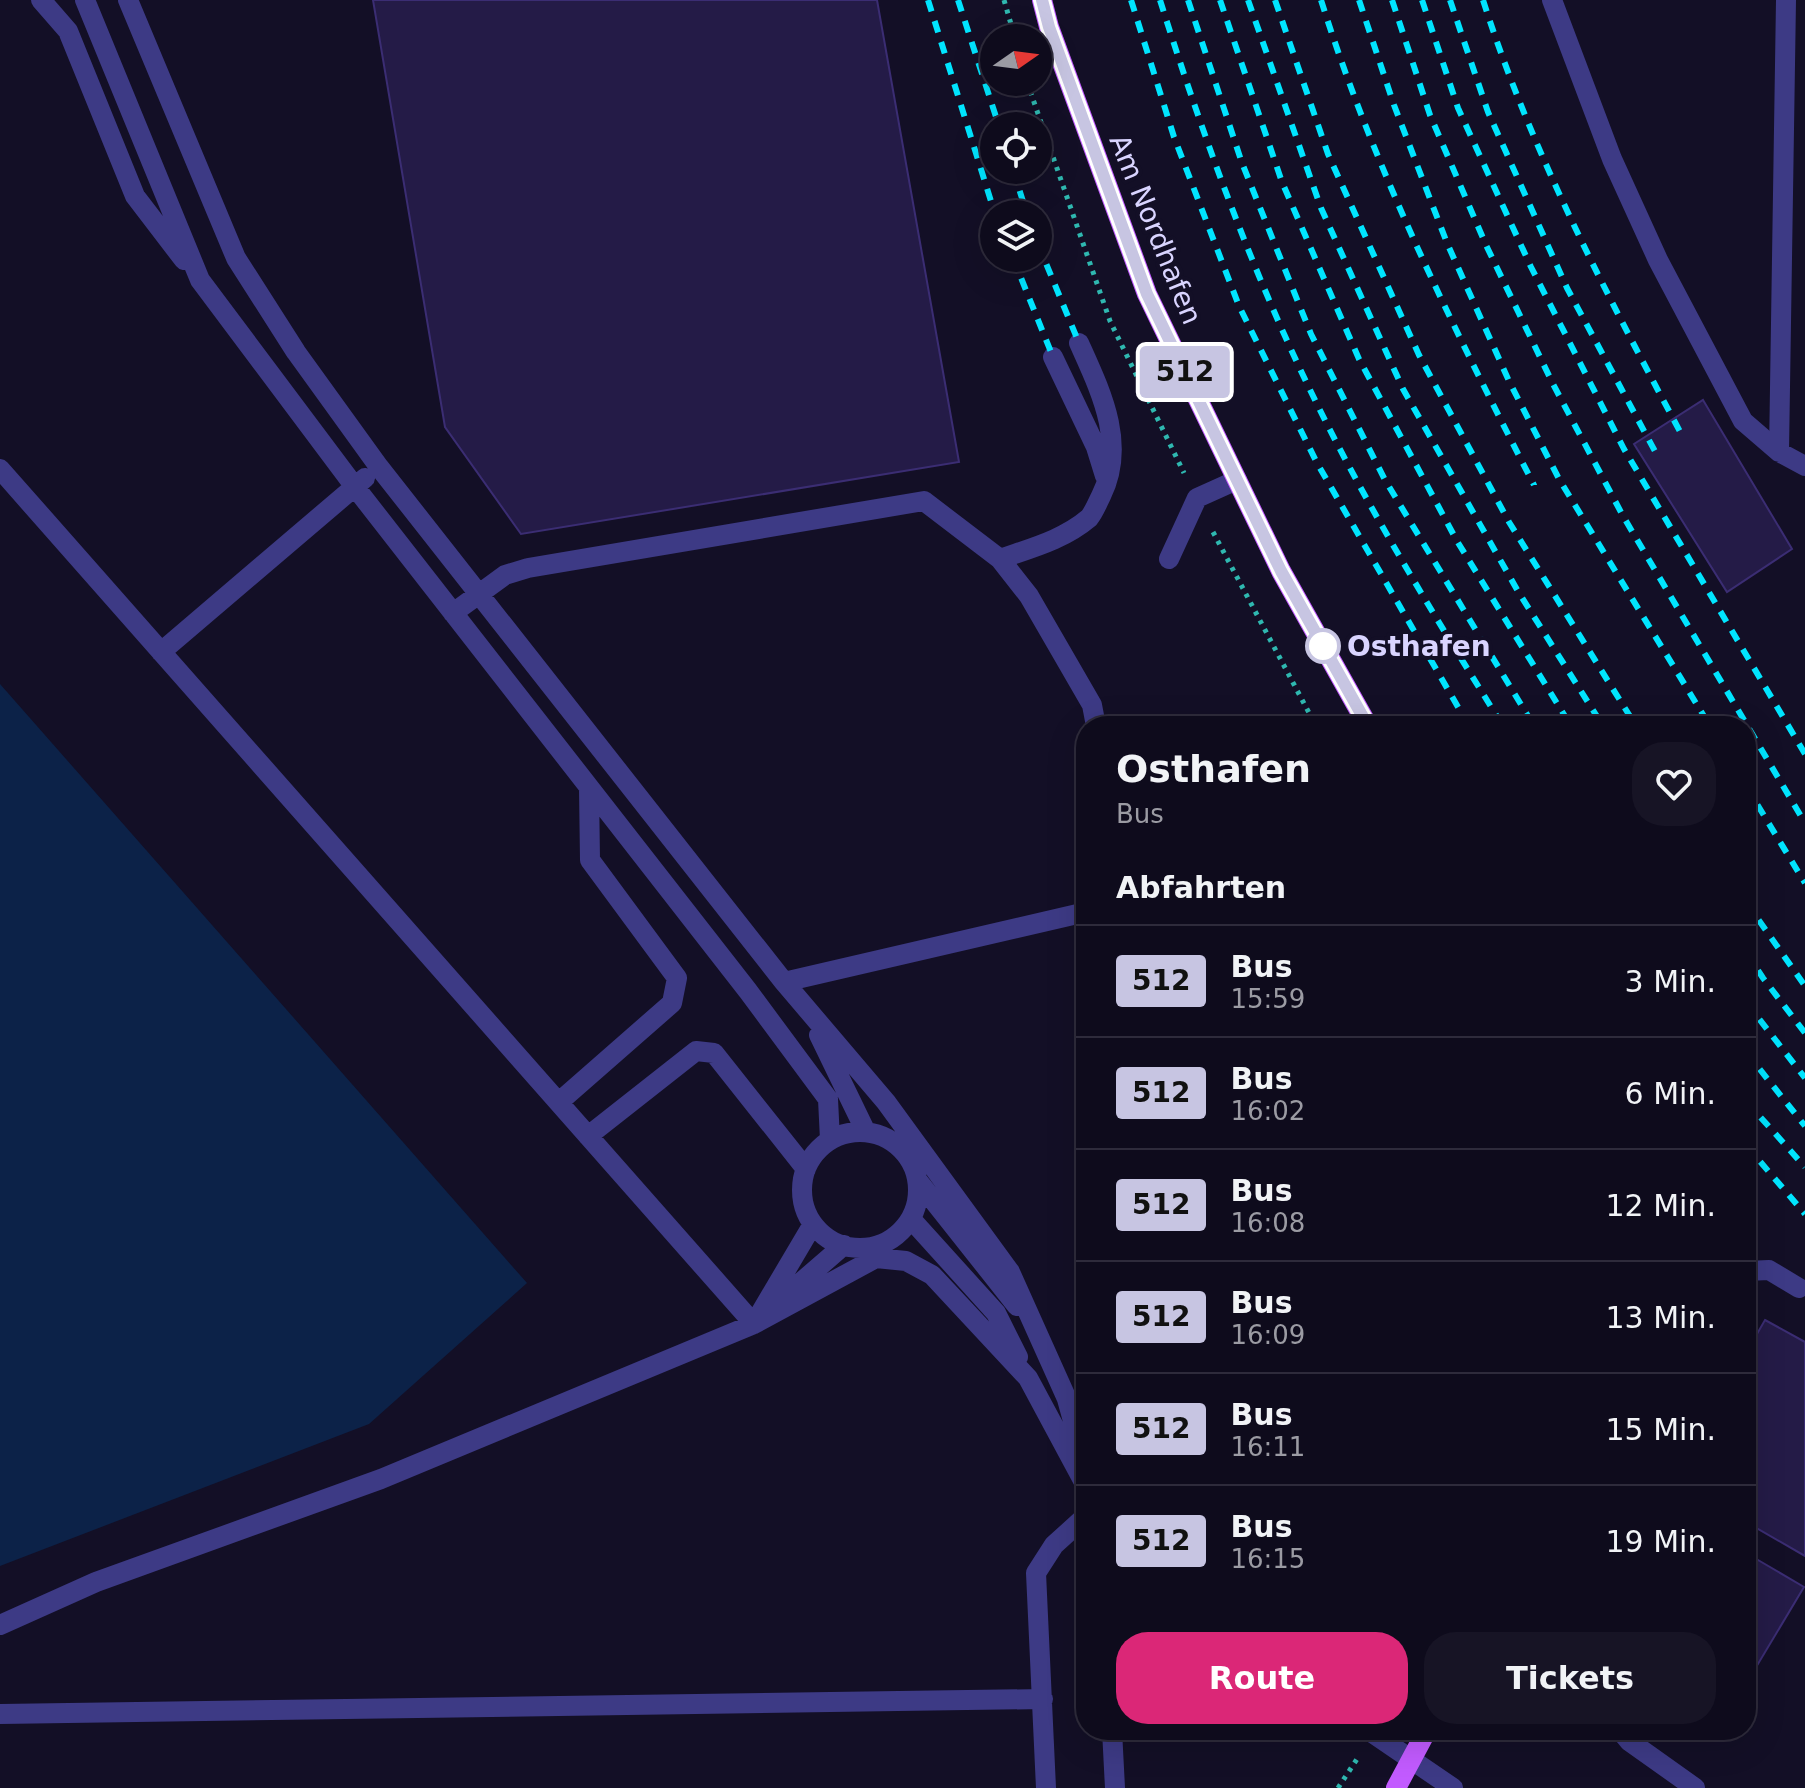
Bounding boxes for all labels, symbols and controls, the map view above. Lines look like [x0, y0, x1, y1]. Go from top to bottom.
north arrow [980, 24, 1052, 96]
map controls [980, 24, 1052, 272]
button: locate [980, 112, 1052, 184]
street label: Am Nordhafen [1102, 129, 1209, 329]
button: layers [980, 200, 1052, 272]
line badge: 512 [1139, 346, 1231, 398]
text: 512 [1156, 355, 1214, 388]
marker: Osthafen [1306, 629, 1340, 663]
place label: Osthafen [1347, 630, 1491, 663]
button: heart [1632, 742, 1716, 826]
text: Osthafen [1116, 747, 1311, 791]
text: Bus [1116, 799, 1164, 829]
text: Abfahrten [1116, 870, 1286, 905]
text: Bus [1230, 949, 1293, 984]
text: 512 [1132, 964, 1190, 997]
text: 3 Min. [1625, 964, 1716, 999]
text: 15:59 [1230, 984, 1305, 1014]
text: Bus [1230, 1061, 1293, 1096]
text: 512 [1132, 1076, 1190, 1109]
text: 6 Min. [1625, 1076, 1716, 1111]
text: 16:02 [1230, 1096, 1305, 1126]
text: Bus [1230, 1173, 1293, 1208]
text: 512 [1132, 1188, 1190, 1221]
text: 12 Min. [1606, 1188, 1716, 1223]
text: 16:08 [1230, 1208, 1305, 1238]
text: Bus [1230, 1285, 1293, 1320]
text: 512 [1132, 1300, 1190, 1333]
text: 13 Min. [1606, 1300, 1716, 1335]
text: 16:09 [1230, 1320, 1305, 1350]
text: Bus [1230, 1397, 1293, 1432]
text: 512 [1132, 1412, 1190, 1445]
text: 15 Min. [1606, 1412, 1716, 1447]
text: 16:11 [1230, 1432, 1305, 1462]
text: Bus [1230, 1509, 1293, 1544]
text: 512 [1132, 1524, 1190, 1557]
text: 19 Min. [1606, 1524, 1716, 1559]
text: 16:15 [1230, 1544, 1305, 1574]
button: Route [1116, 1632, 1408, 1724]
button: Tickets [1424, 1632, 1716, 1724]

